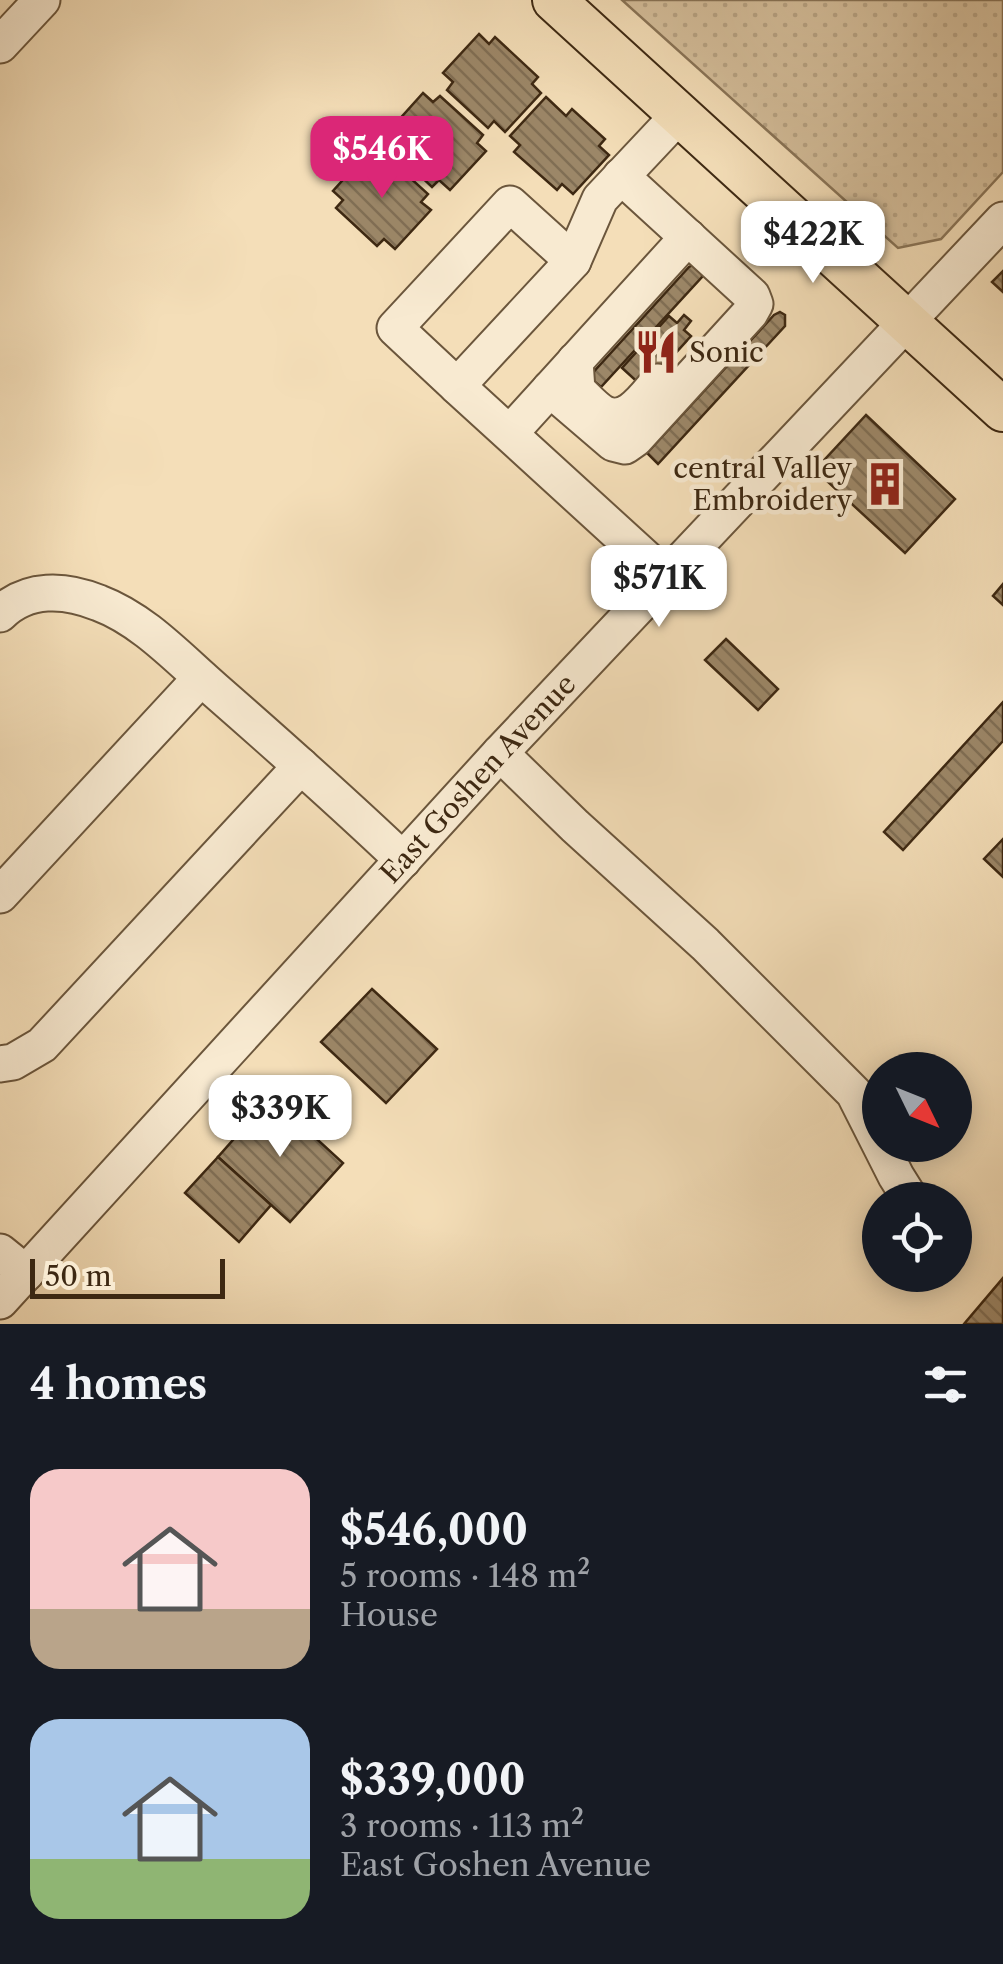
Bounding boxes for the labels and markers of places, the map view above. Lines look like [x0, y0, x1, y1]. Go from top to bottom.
pin: $546K [312, 116, 452, 201]
pin: $422K [743, 201, 883, 286]
restaurant icon: Sonic [632, 328, 680, 376]
place label: Sonic [689, 335, 764, 369]
place label: central Valley Embroidery [673, 451, 852, 517]
building icon: central Valley Embroidery [861, 460, 909, 508]
pin: $571K [589, 545, 729, 630]
pin: $339K [210, 1075, 350, 1160]

